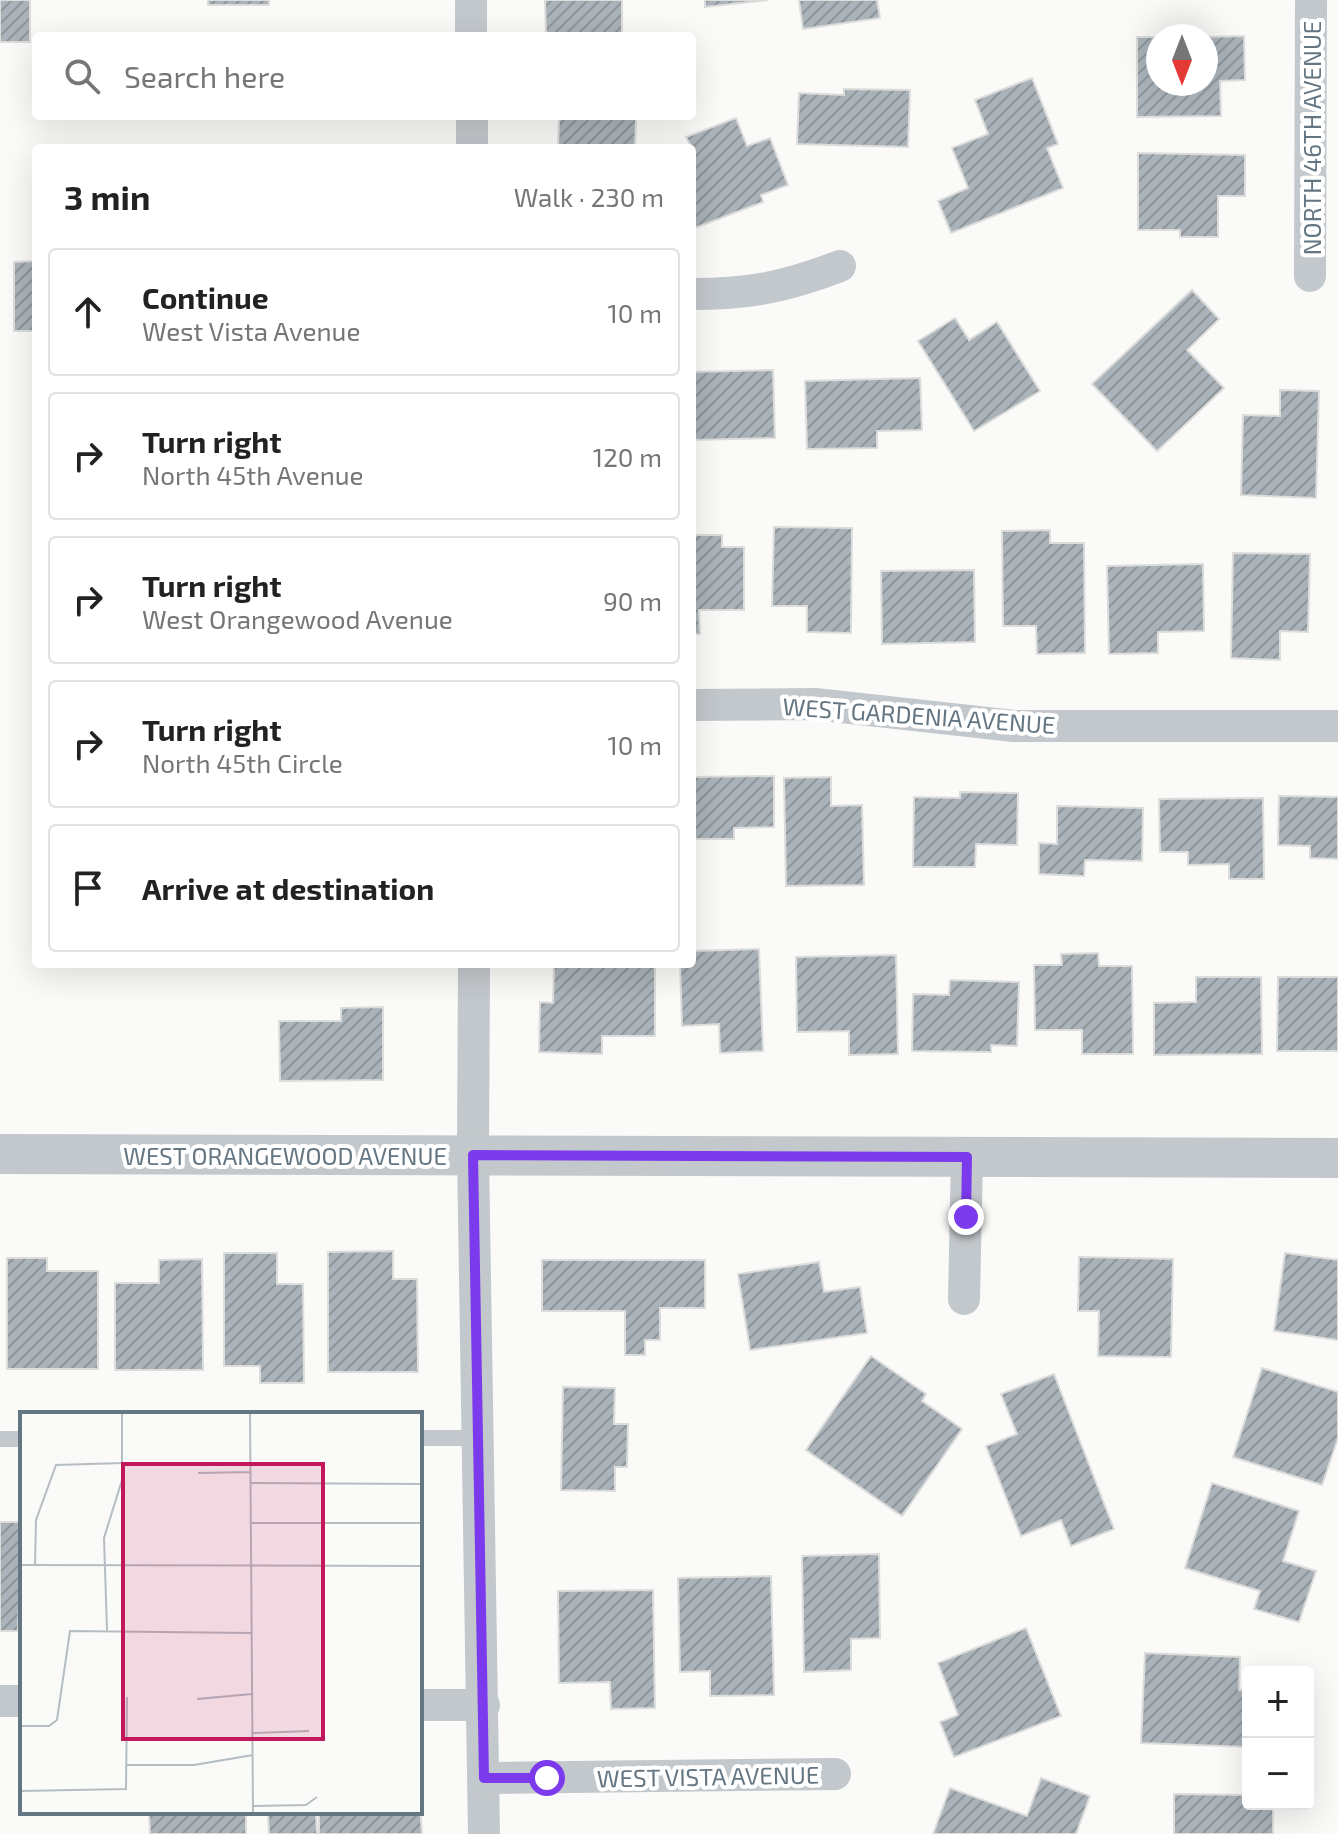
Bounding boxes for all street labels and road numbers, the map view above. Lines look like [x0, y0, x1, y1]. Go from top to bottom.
street label: NORTH 46TH AVENUE [1297, 21, 1326, 255]
street label: WEST GARDENIA AVENUE [782, 691, 1056, 739]
street label: WEST ORANGEWOOD AVENUE [123, 1141, 447, 1170]
street label: WEST VISTA AVENUE [597, 1760, 819, 1792]

